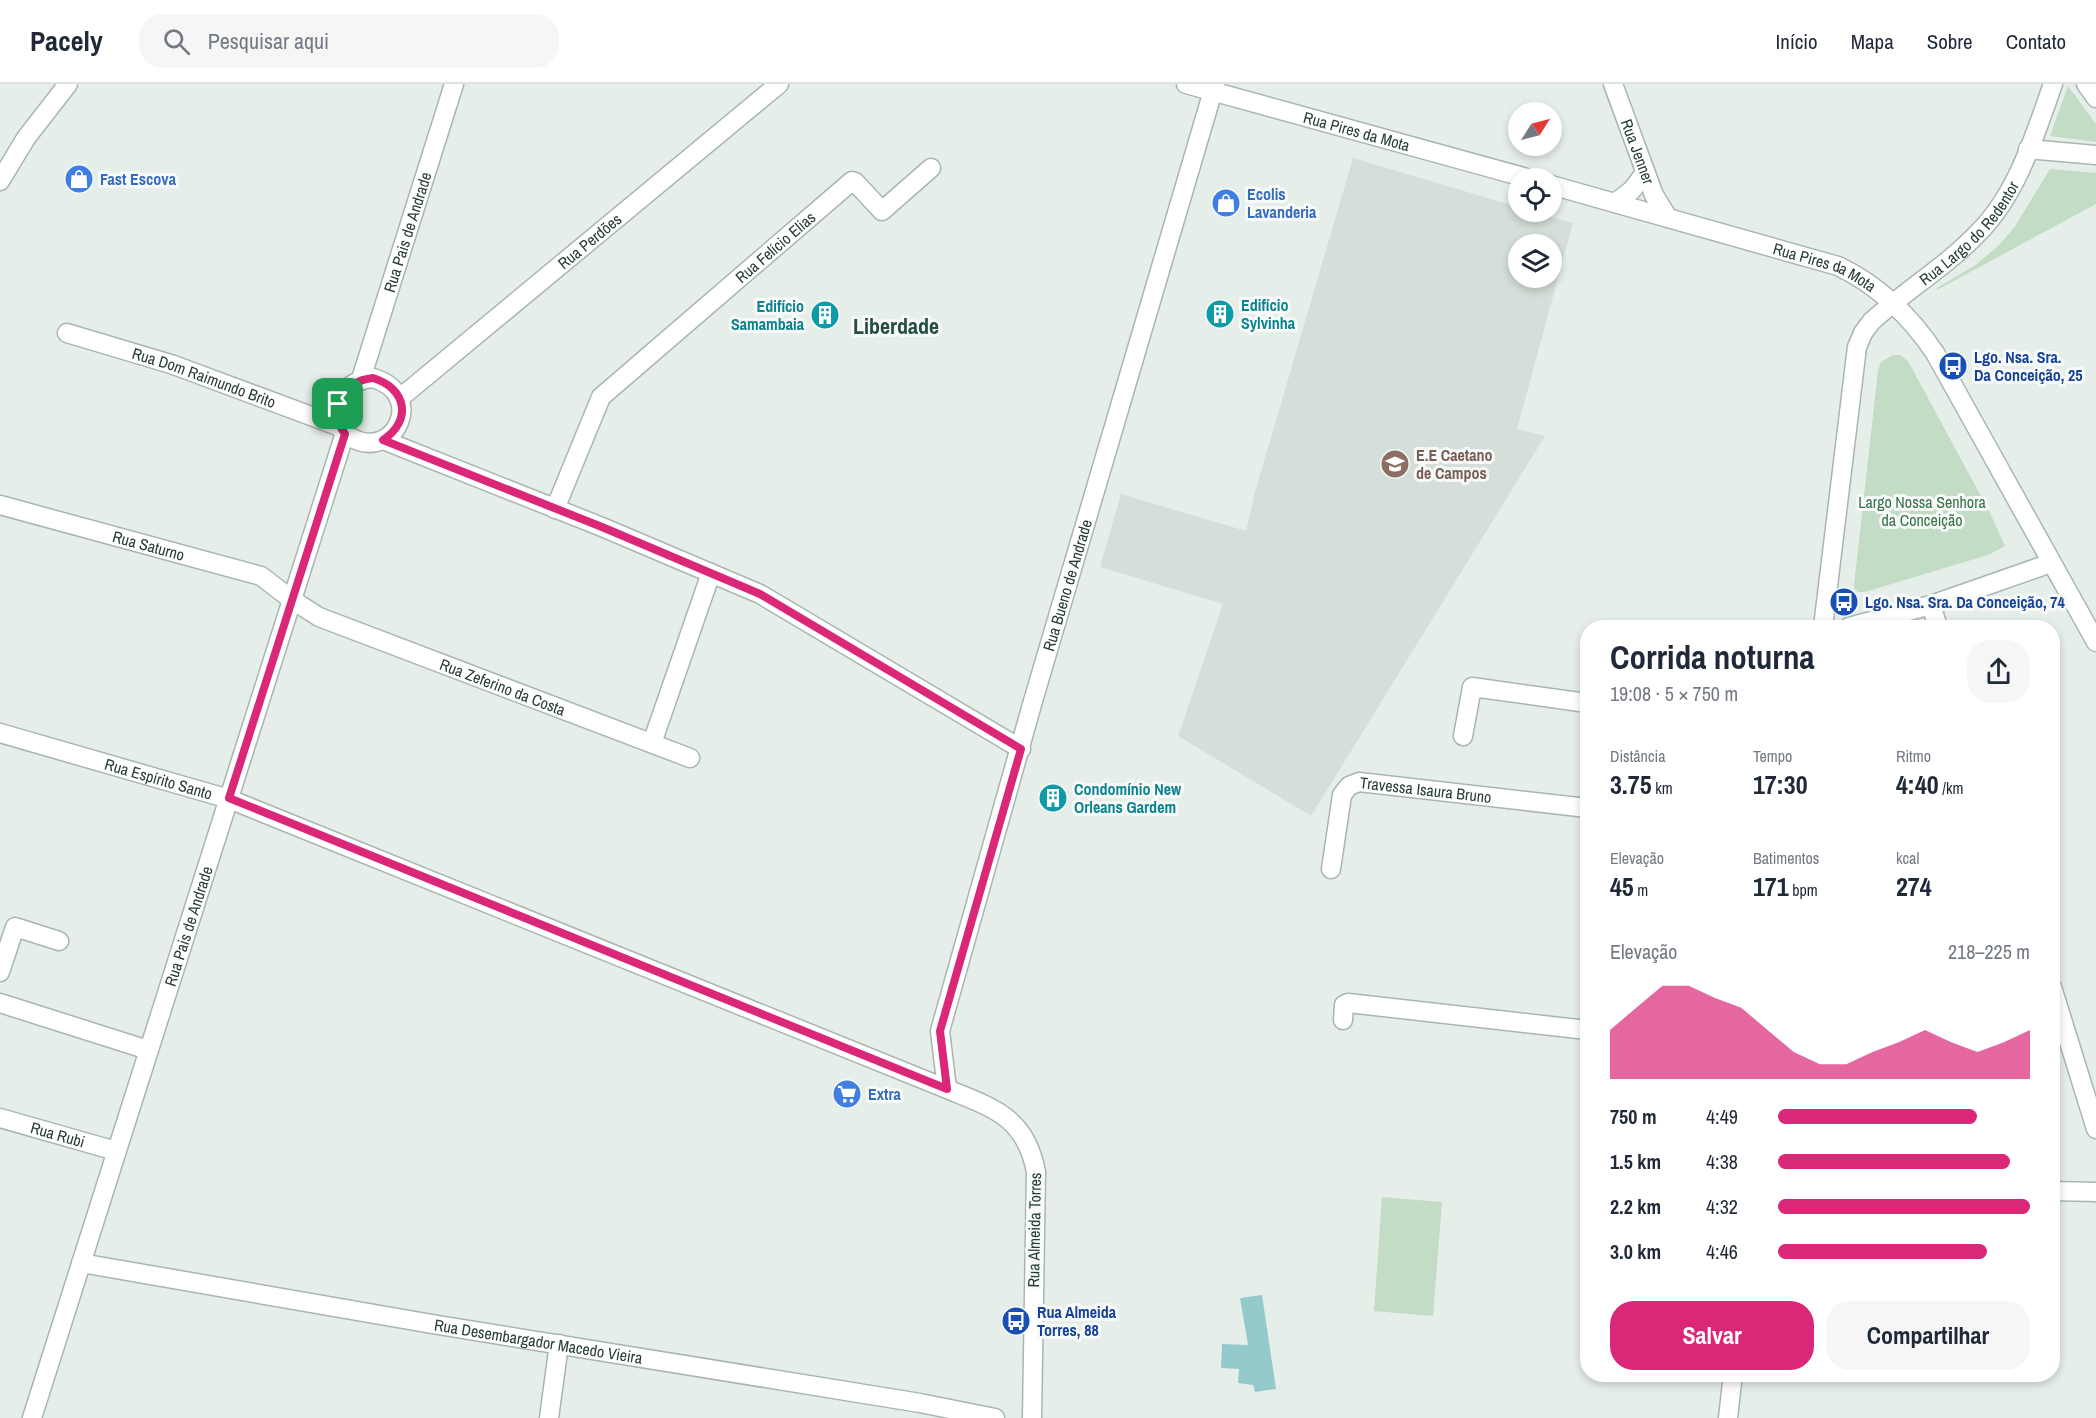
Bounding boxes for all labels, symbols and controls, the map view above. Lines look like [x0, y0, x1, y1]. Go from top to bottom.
search box [139, 14, 559, 68]
text: Pacely [30, 22, 103, 60]
icon: search [160, 25, 193, 58]
text: Pesquisar aqui [208, 26, 329, 56]
text: Início [1776, 27, 1818, 56]
text: Mapa [1851, 27, 1894, 56]
text: Sobre [1927, 27, 1973, 56]
text: Contato [2006, 27, 2066, 56]
north arrow [1508, 102, 1562, 156]
map controls [1508, 102, 1562, 288]
street label: Rua Pires da Mota [1301, 106, 1413, 156]
street label: Rua Jenner [1616, 116, 1660, 188]
shop icon: Fast Escova [63, 163, 95, 195]
place label: Fast Escova [100, 168, 177, 190]
button: locate [1508, 168, 1562, 222]
street label: Rua Pais de Andrade [378, 169, 437, 295]
street label: Rua Largo do Redentor [1915, 177, 2024, 290]
place label: Ecolis Lavanderia [1247, 183, 1317, 223]
shop icon: Ecolis Lavanderia [1210, 187, 1242, 219]
street label: Rua Felício Elias [730, 206, 820, 288]
street label: Rua Perdões [553, 208, 626, 274]
button: layers [1508, 234, 1562, 288]
street label: Rua Pires da Mota [1771, 237, 1881, 297]
place label: Edifício Sylvinha [1241, 294, 1296, 334]
place label: Edifício Samambaia [731, 295, 805, 335]
building icon: Edifício Sylvinha [1204, 298, 1236, 330]
building icon: Edifício Samambaia [809, 299, 841, 331]
district label: Liberdade [853, 311, 939, 341]
street label: Rua Dom Raimundo Brito [129, 342, 279, 413]
place label: Lgo. Nsa. Sra. Da Conceição, 25 [1974, 346, 2083, 386]
bus stop icon: Lgo. Nsa. Sra. Da Conceição, 25 [1937, 350, 1969, 382]
pin [312, 378, 363, 429]
icon: arrive [321, 387, 354, 420]
place label: E.E Caetano de Campos [1416, 444, 1493, 484]
school or university icon: E.E Caetano de Campos [1379, 448, 1411, 480]
park label: Largo Nossa Senhora da Conceição [1858, 491, 1987, 531]
street label: Rua Bueno de Andrade [1037, 517, 1097, 654]
street label: Rua Saturno [110, 525, 187, 566]
bus stop icon: Lgo. Nsa. Sra. Da Conceição, 74 [1828, 586, 1860, 618]
place label: Lgo. Nsa. Sra. Da Conceição, 74 [1865, 591, 2066, 613]
text: Corrida noturna [1610, 635, 1814, 679]
button: share [1967, 640, 2030, 703]
street label: Rua Zeferino da Costa [437, 653, 569, 721]
text: 19:08 · 5 × 750 m [1610, 680, 1738, 707]
text: Distância [1610, 745, 1665, 767]
text: Tempo [1753, 745, 1792, 767]
text: Ritmo [1896, 745, 1931, 767]
street label: Rua Espírito Santo [102, 753, 215, 805]
text: 3.75 [1610, 767, 1652, 802]
text: 17:30 [1753, 767, 1808, 802]
text: 4:40 [1896, 767, 1939, 802]
street label: Travessa Isaura Bruno [1359, 771, 1493, 808]
text: km [1652, 777, 1673, 799]
text: /km [1939, 777, 1963, 799]
place label: Condomínio New Orleans Gardem [1074, 778, 1182, 818]
building icon: Condomínio New Orleans Gardem [1037, 782, 1069, 814]
text: Elevação [1610, 847, 1664, 869]
text: Batimentos [1753, 847, 1819, 869]
text: kcal [1896, 847, 1919, 869]
street label: Rua Pais de Andrade [159, 863, 218, 989]
text: 45 [1610, 869, 1634, 904]
text: 171 [1753, 869, 1789, 904]
text: 274 [1896, 869, 1932, 904]
text: m [1634, 879, 1648, 901]
text: bpm [1789, 879, 1818, 901]
text: Elevação [1610, 938, 1677, 965]
text: 218–225 m [1948, 938, 2030, 965]
supermarket icon: Extra [831, 1078, 863, 1110]
place label: Extra [868, 1083, 902, 1105]
text: 750 m [1610, 1103, 1657, 1130]
text: 4:49 [1706, 1103, 1738, 1130]
street label: Rua Rubi [28, 1116, 87, 1153]
text: 1.5 km [1610, 1148, 1661, 1175]
text: 4:38 [1706, 1148, 1738, 1175]
street label: Rua Almeida Torres [1022, 1172, 1046, 1288]
text: 2.2 km [1610, 1193, 1661, 1220]
text: 4:32 [1706, 1193, 1738, 1220]
text: 3.0 km [1610, 1238, 1661, 1265]
text: 4:46 [1706, 1238, 1738, 1265]
place label: Rua Almeida Torres, 88 [1037, 1301, 1117, 1341]
button: Salvar [1610, 1301, 1814, 1370]
button: Compartilhar [1826, 1301, 2030, 1370]
bus stop icon: Rua Almeida Torres, 88 [1000, 1305, 1032, 1337]
street label: Rua Desembargador Macedo Vieira [433, 1314, 645, 1369]

